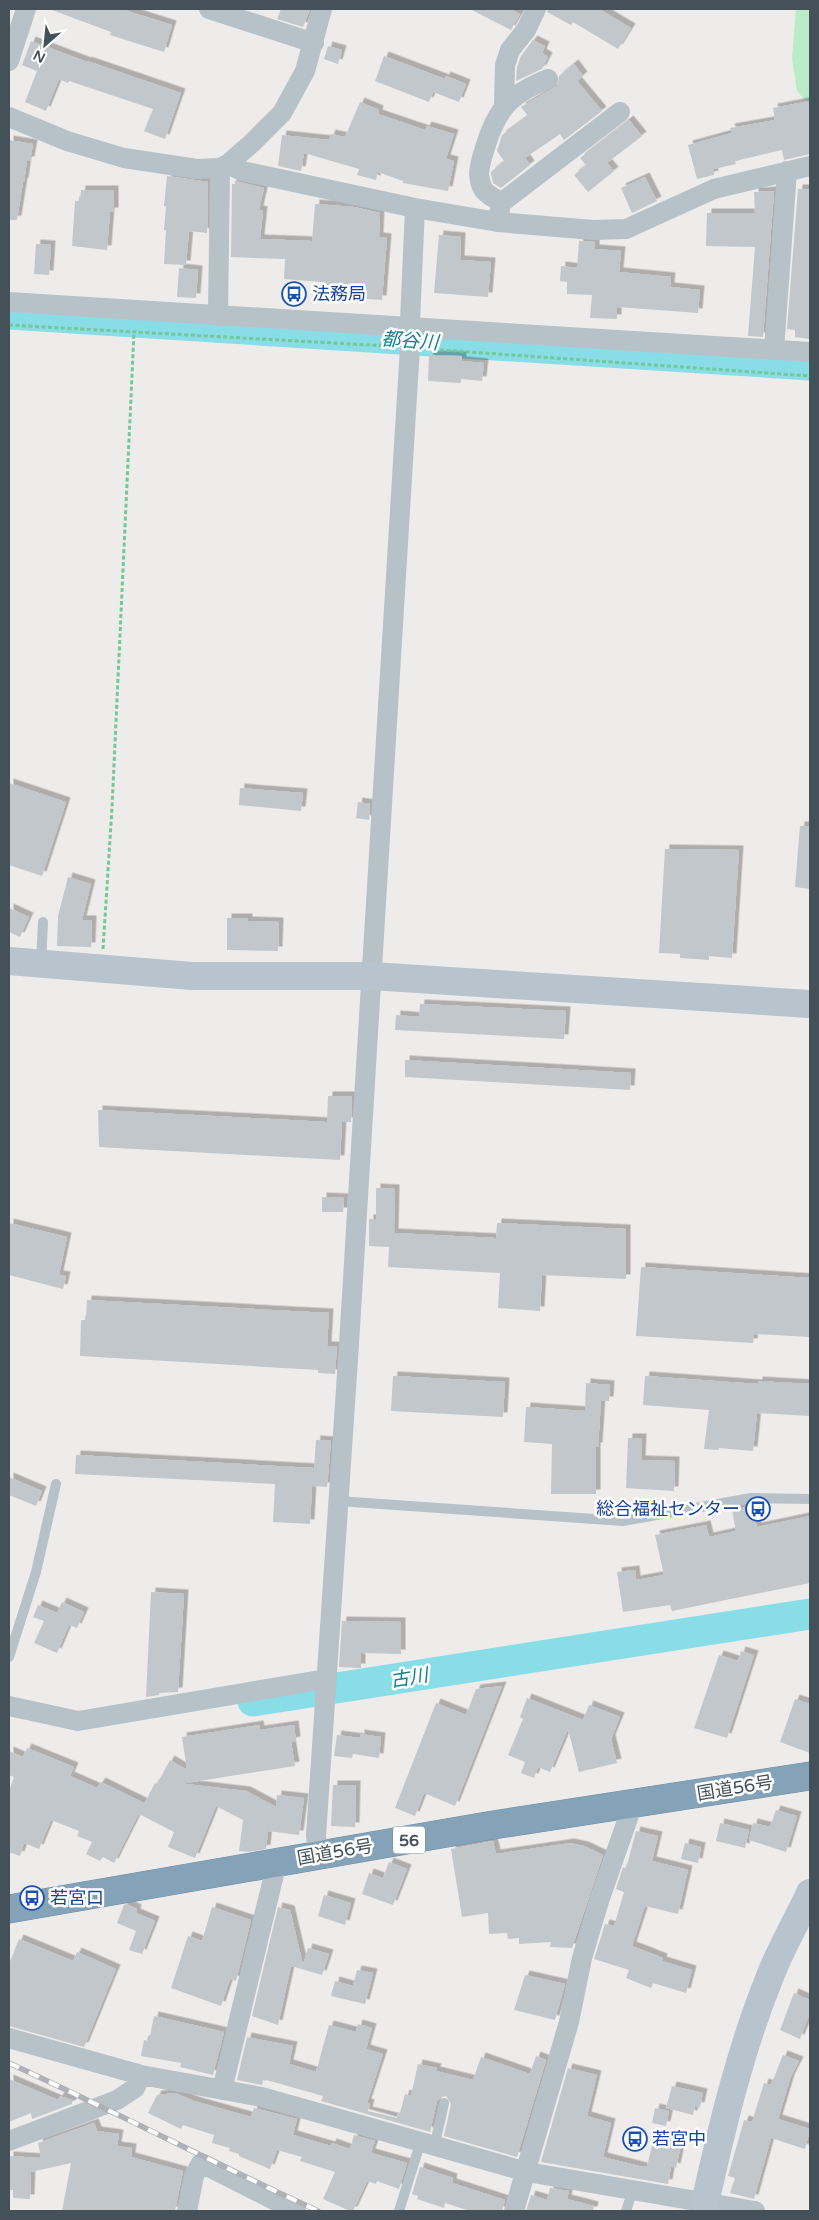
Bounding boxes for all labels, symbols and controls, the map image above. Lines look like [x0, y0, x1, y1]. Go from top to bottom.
north arrow [20, 20, 70, 70]
text: N [30, 46, 48, 66]
bus stop icon: 法務局 [281, 281, 307, 307]
place label: 法務局 [312, 283, 366, 305]
water label: 都谷川 [381, 328, 441, 354]
bus stop icon: 総合福祉センター [745, 1496, 771, 1522]
place label: 総合福祉センター [596, 1498, 740, 1520]
water label: 古川 [389, 1664, 432, 1692]
street label: 国道56号 [695, 1771, 775, 1805]
road number: 56 [393, 1826, 425, 1854]
street label: 国道56号 [295, 1835, 375, 1869]
bus stop icon: 若宮口 [19, 1885, 45, 1911]
place label: 若宮口 [50, 1887, 104, 1909]
bus stop icon: 若宮中 [622, 2126, 648, 2152]
place label: 若宮中 [652, 2128, 706, 2150]

